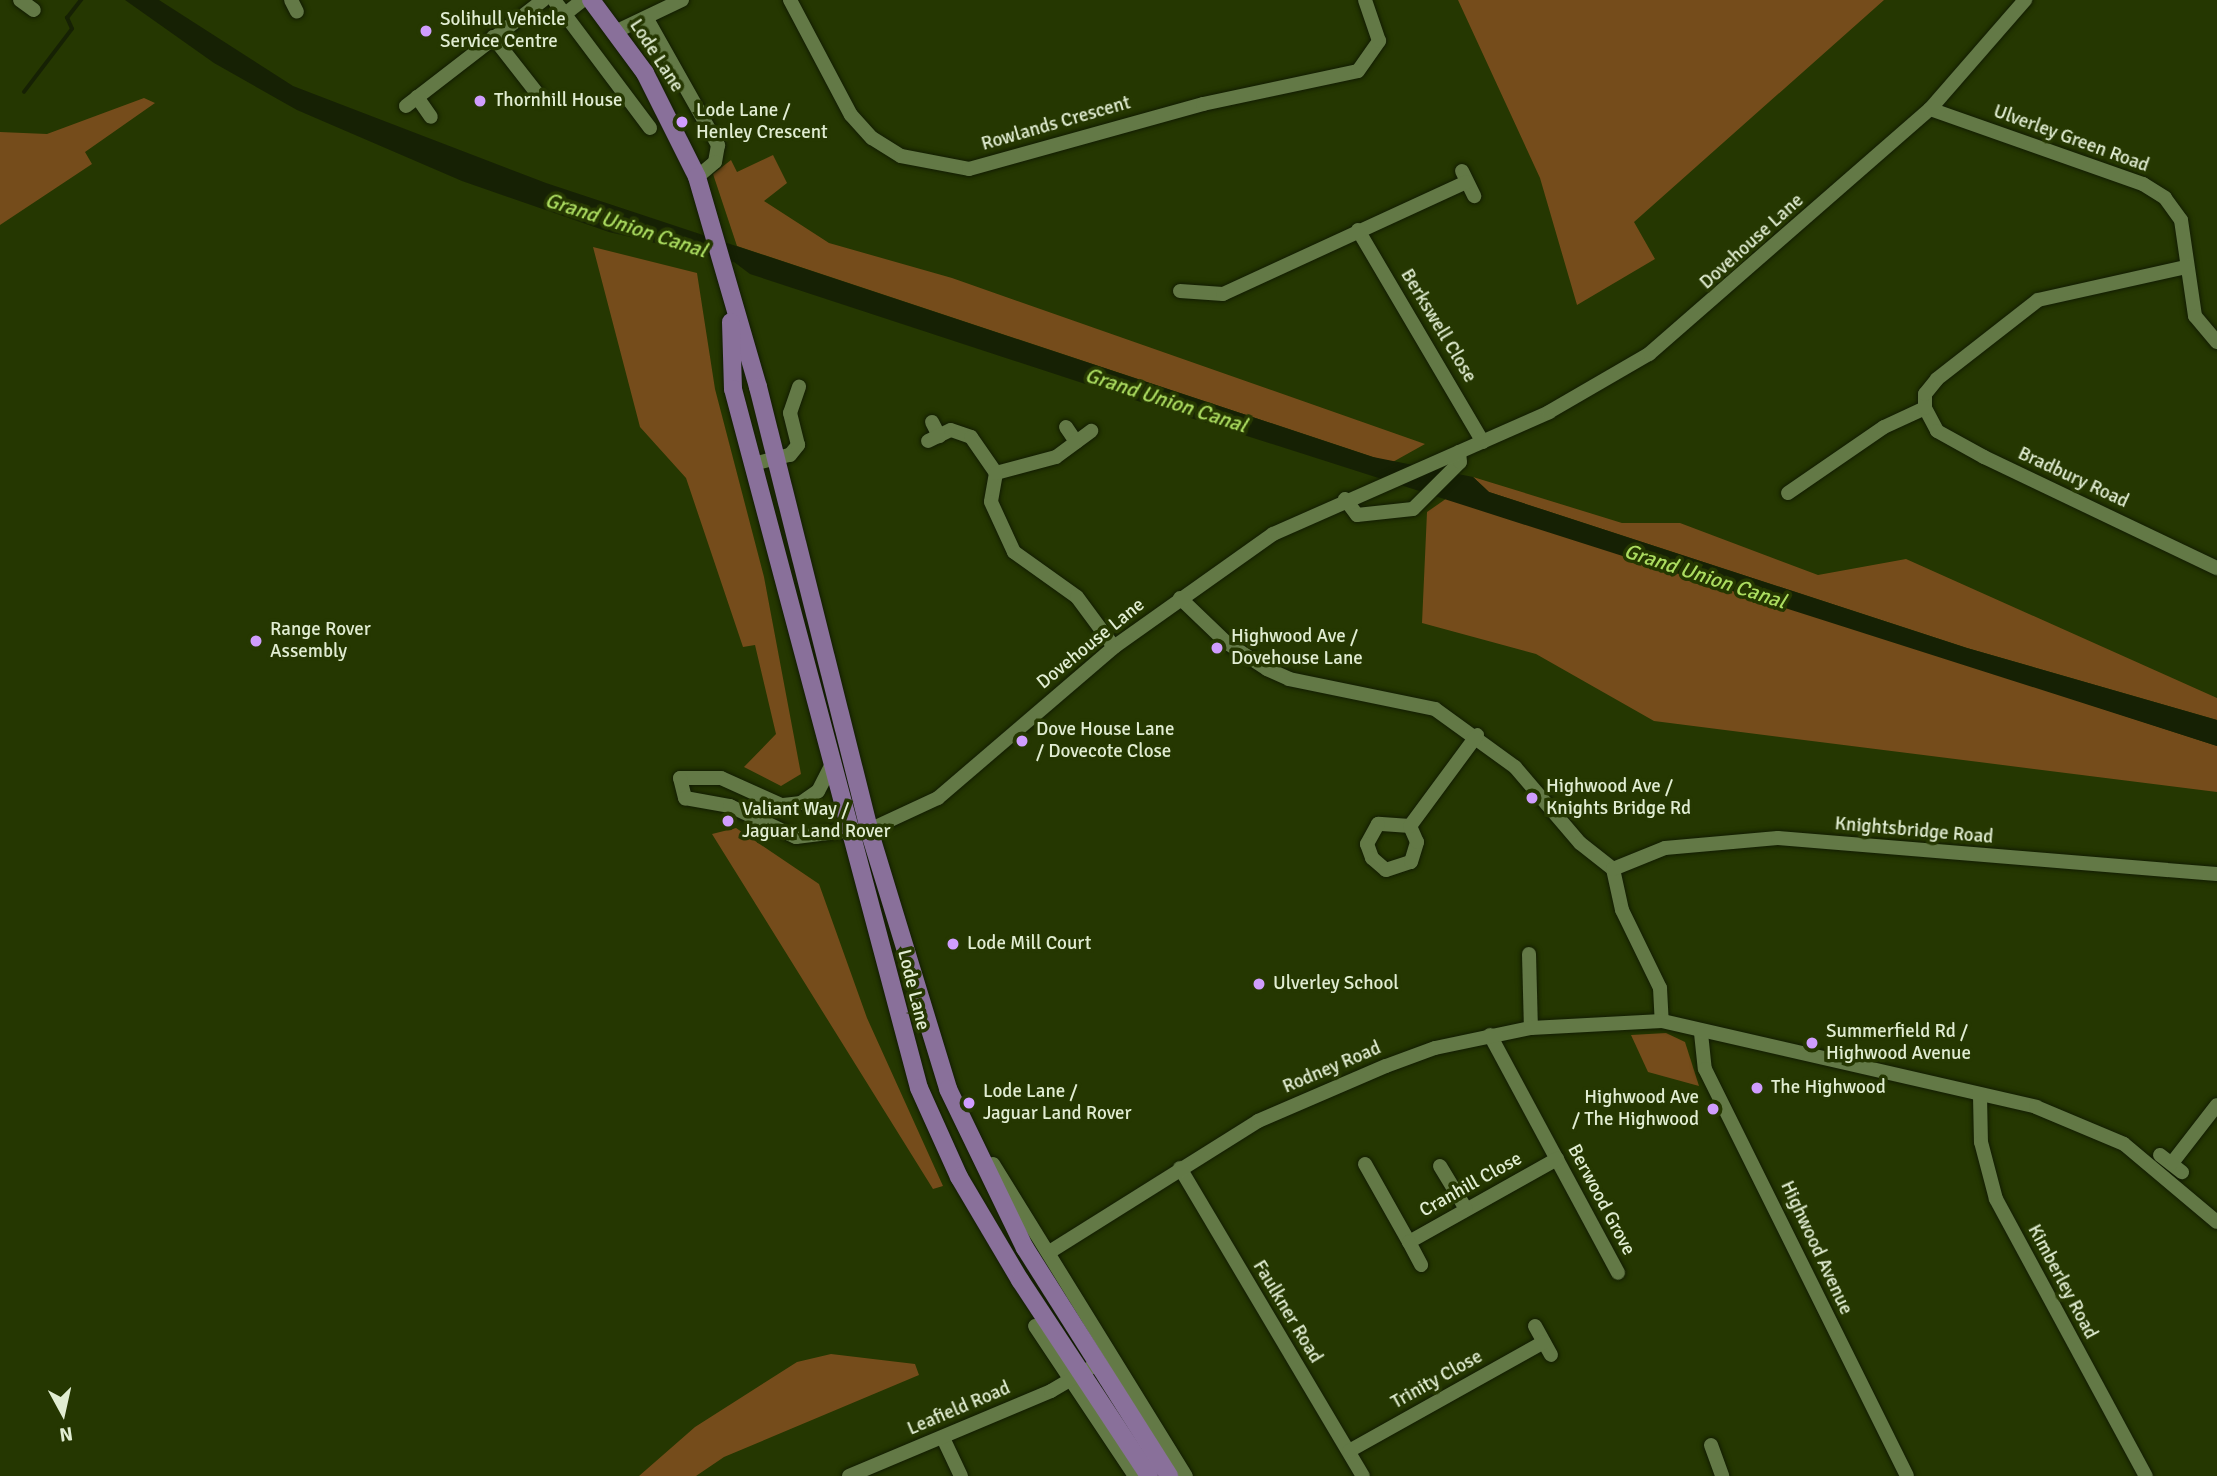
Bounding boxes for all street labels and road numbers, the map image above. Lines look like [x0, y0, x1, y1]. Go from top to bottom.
street label: Lode Lane [624, 15, 688, 97]
street label: Rowlands Crescent [979, 92, 1133, 156]
street label: Ulverley Green Road [1990, 100, 2152, 178]
street label: Dovehouse Lane [1695, 189, 1809, 295]
street label: Berkswell Close [1395, 265, 1481, 387]
street label: Bradbury Road [2014, 442, 2132, 514]
street label: Dovehouse Lane [1033, 594, 1149, 694]
street label: Knightsbridge Road [1834, 813, 1994, 849]
street label: Lode Lane [892, 947, 934, 1033]
street label: Rodney Road [1279, 1037, 1385, 1099]
street label: Berwood Grove [1562, 1141, 1640, 1259]
street label: Cranhill Close [1416, 1148, 1526, 1222]
street label: Highwood Avenue [1775, 1177, 1857, 1319]
street label: Kimberley Road [2022, 1221, 2102, 1343]
street label: Faulkner Road [1247, 1256, 1327, 1368]
street label: Trinity Close [1387, 1346, 1487, 1414]
street label: Leafield Road [904, 1377, 1014, 1441]

